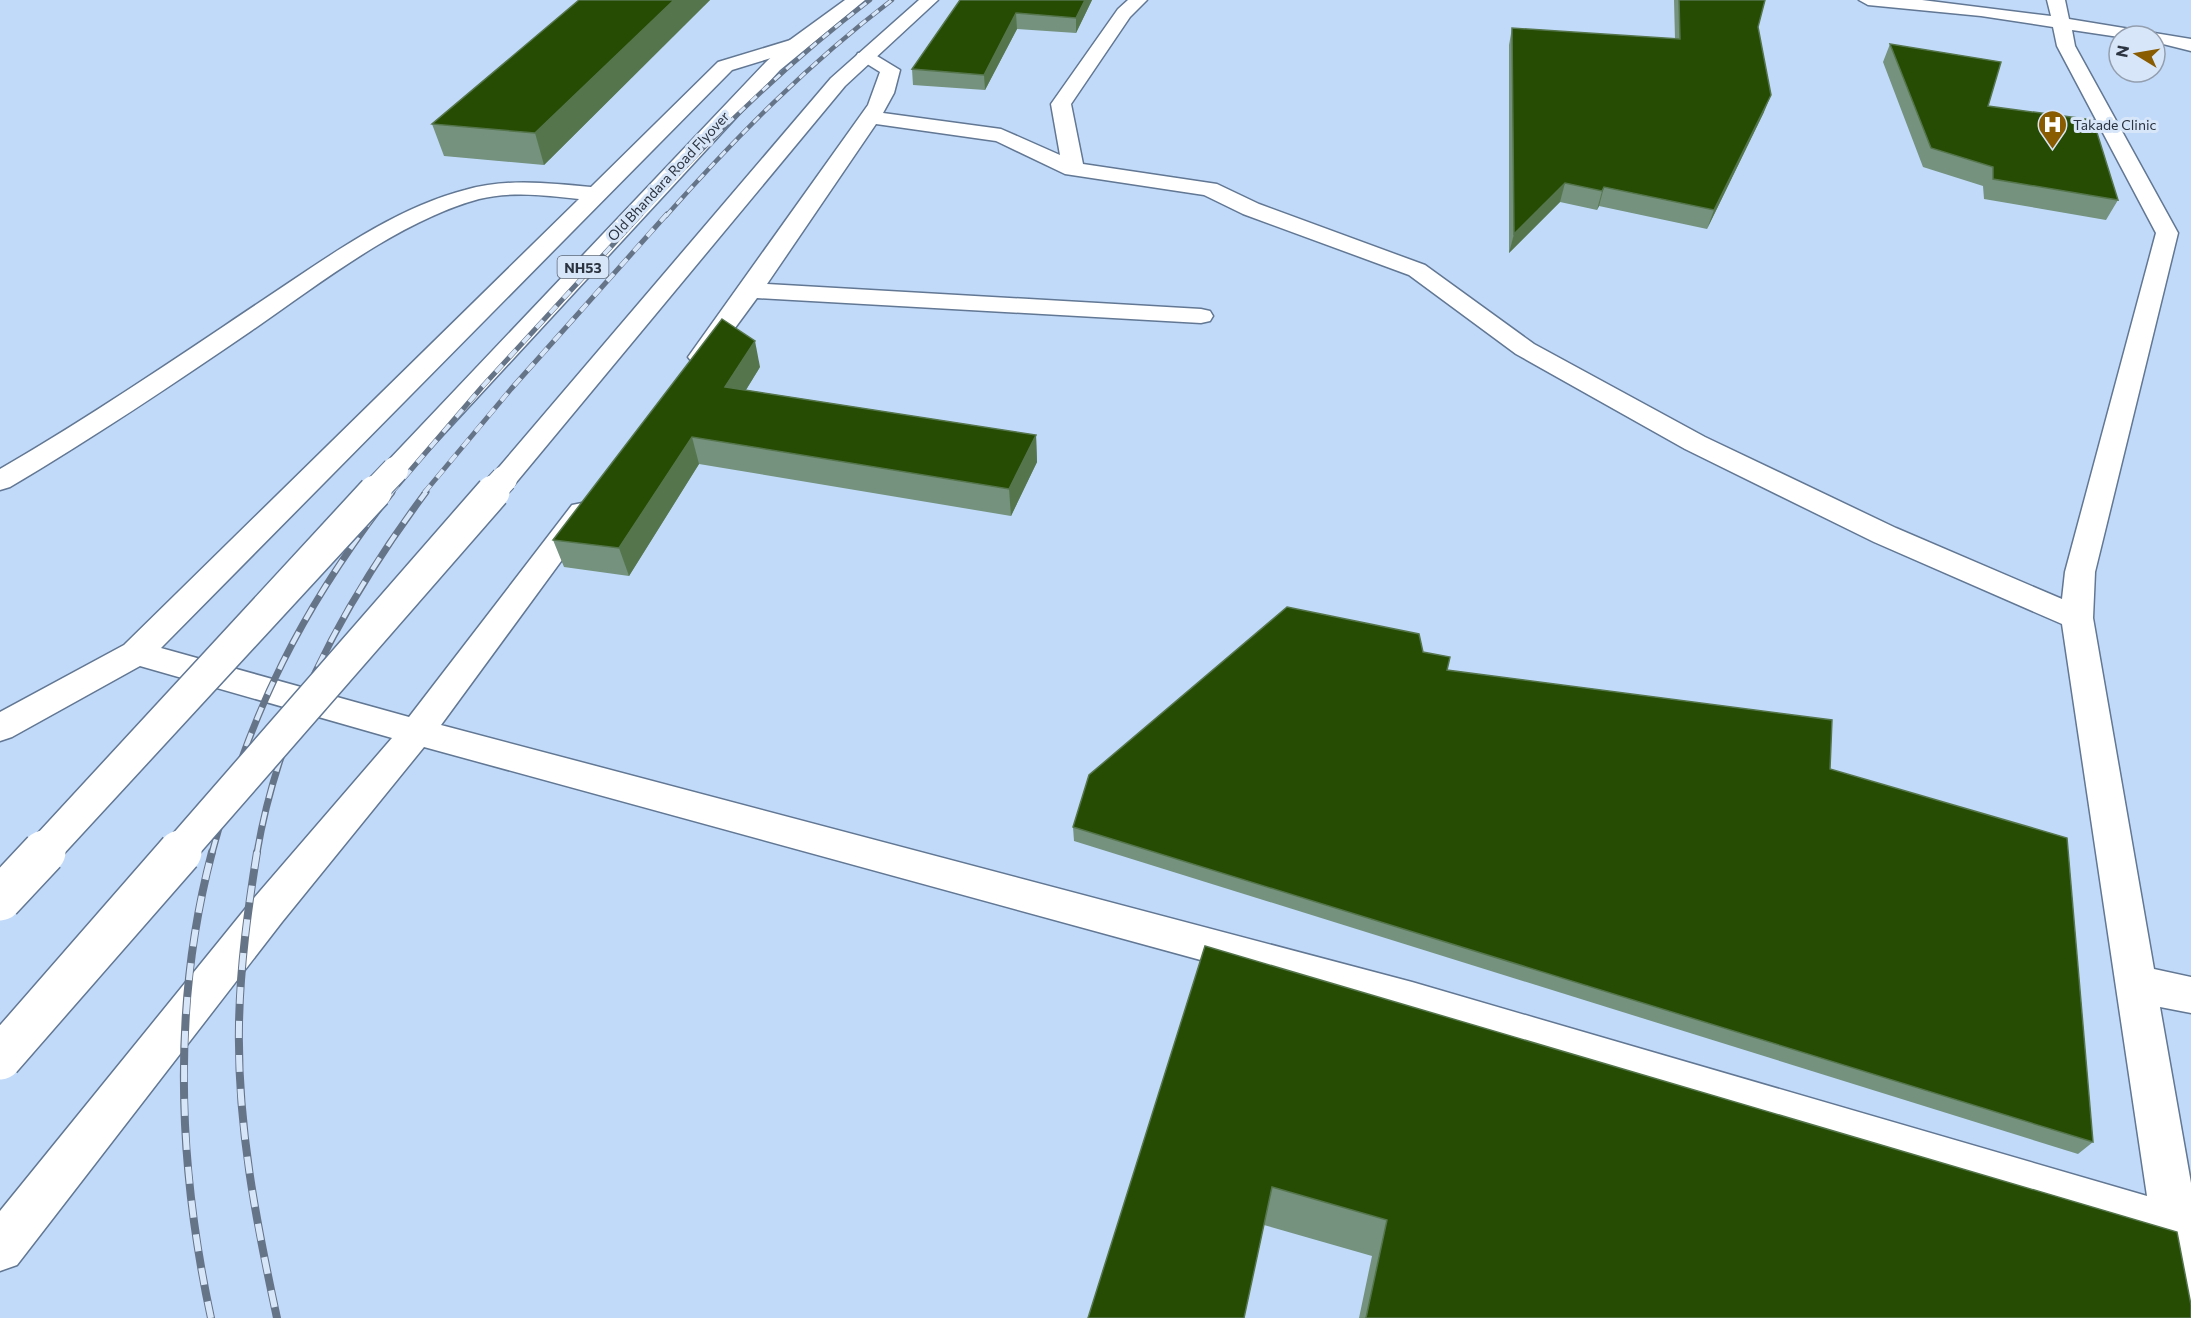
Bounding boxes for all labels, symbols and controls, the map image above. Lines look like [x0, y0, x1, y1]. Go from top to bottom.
north arrow [2107, 24, 2167, 84]
text: N [2111, 43, 2132, 59]
street label: Old Bhandara Road Flyover [603, 107, 733, 244]
hospital icon: Takade Clinic [2036, 108, 2068, 150]
place label: Takade Clinic [2073, 116, 2157, 133]
road number: NH53 [558, 256, 608, 278]

